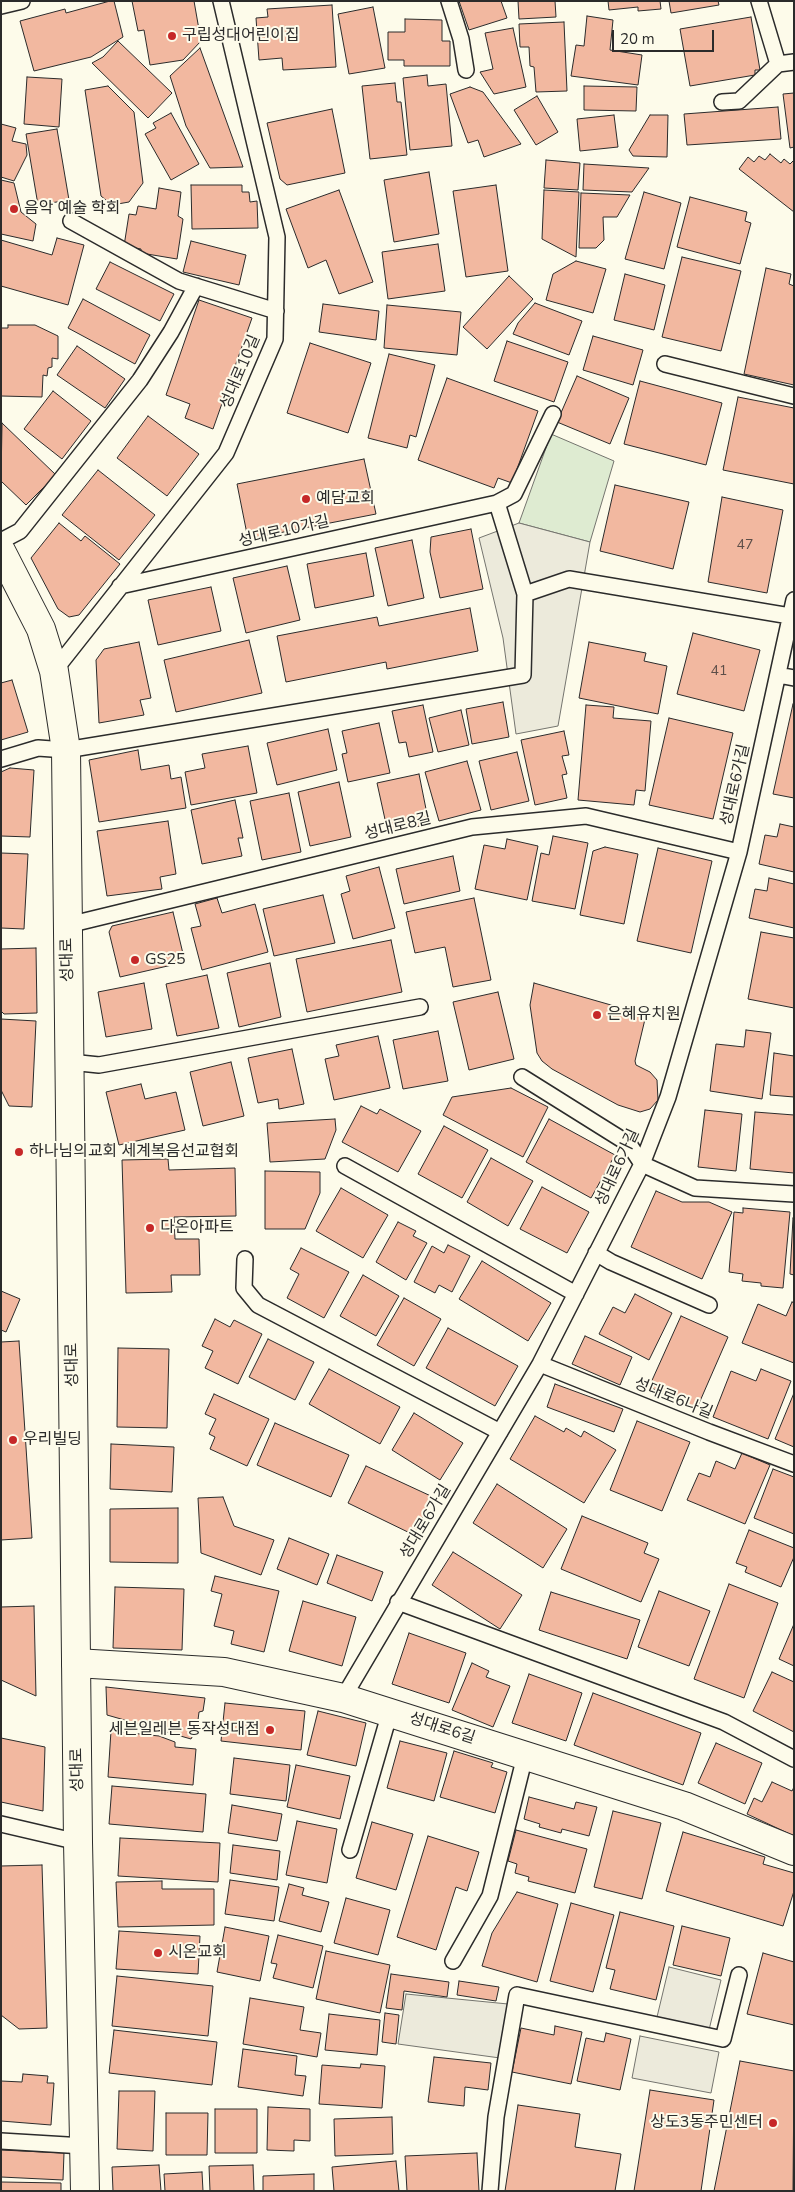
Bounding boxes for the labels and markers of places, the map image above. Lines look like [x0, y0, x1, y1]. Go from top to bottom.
place label: 구립성대어린이집 [182, 26, 300, 46]
marker: 구립성대어린이집 [166, 30, 178, 42]
place label: 음악 예술 학회 [24, 199, 121, 219]
marker: 음악 예술 학회 [8, 203, 20, 215]
place label: 예담교회 [316, 489, 375, 509]
marker: 예담교회 [300, 493, 312, 505]
place label: GS25 [145, 950, 186, 970]
marker: GS25 [129, 954, 141, 966]
place label: 은혜유치원 [607, 1005, 681, 1025]
marker: 은혜유치원 [591, 1009, 603, 1021]
place label: 하나님의교회 세계복음선교협회 [29, 1142, 239, 1162]
marker: 하나님의교회 세계복음선교협회 [13, 1146, 25, 1158]
place label: 다온아파트 [160, 1218, 234, 1238]
marker: 다온아파트 [144, 1222, 156, 1234]
place label: 우리빌딩 [23, 1430, 82, 1450]
marker: 우리빌딩 [7, 1434, 19, 1446]
place label: 세븐일레븐 동작성대점 [109, 1720, 260, 1740]
marker: 세븐일레븐 동작성대점 [264, 1724, 276, 1736]
place label: 시온교회 [168, 1943, 227, 1963]
marker: 시온교회 [152, 1947, 164, 1959]
place label: 상도3동주민센터 [650, 2113, 763, 2133]
marker: 상도3동주민센터 [767, 2117, 779, 2129]

